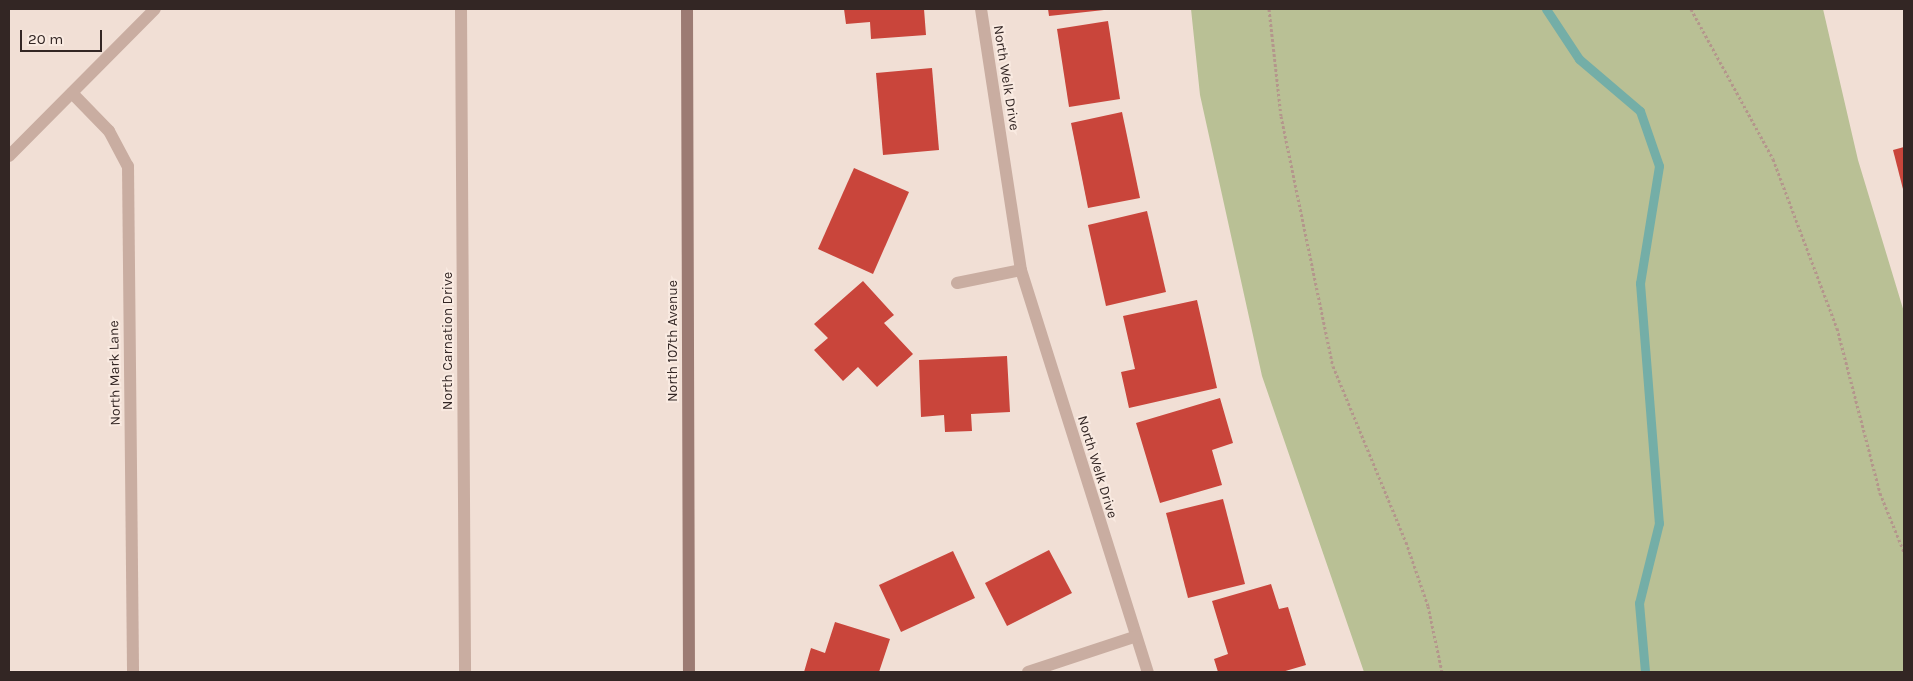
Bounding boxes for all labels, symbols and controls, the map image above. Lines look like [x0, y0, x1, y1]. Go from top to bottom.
scale bar [22, 20, 105, 52]
street label: North Welk Drive [989, 24, 1023, 132]
text: 20 m [28, 30, 63, 48]
street label: North Carnation Drive [440, 272, 456, 410]
street label: North 107th Avenue [665, 280, 681, 402]
street label: North Mark Lane [106, 320, 124, 426]
street label: North Welk Drive [1073, 414, 1121, 520]

